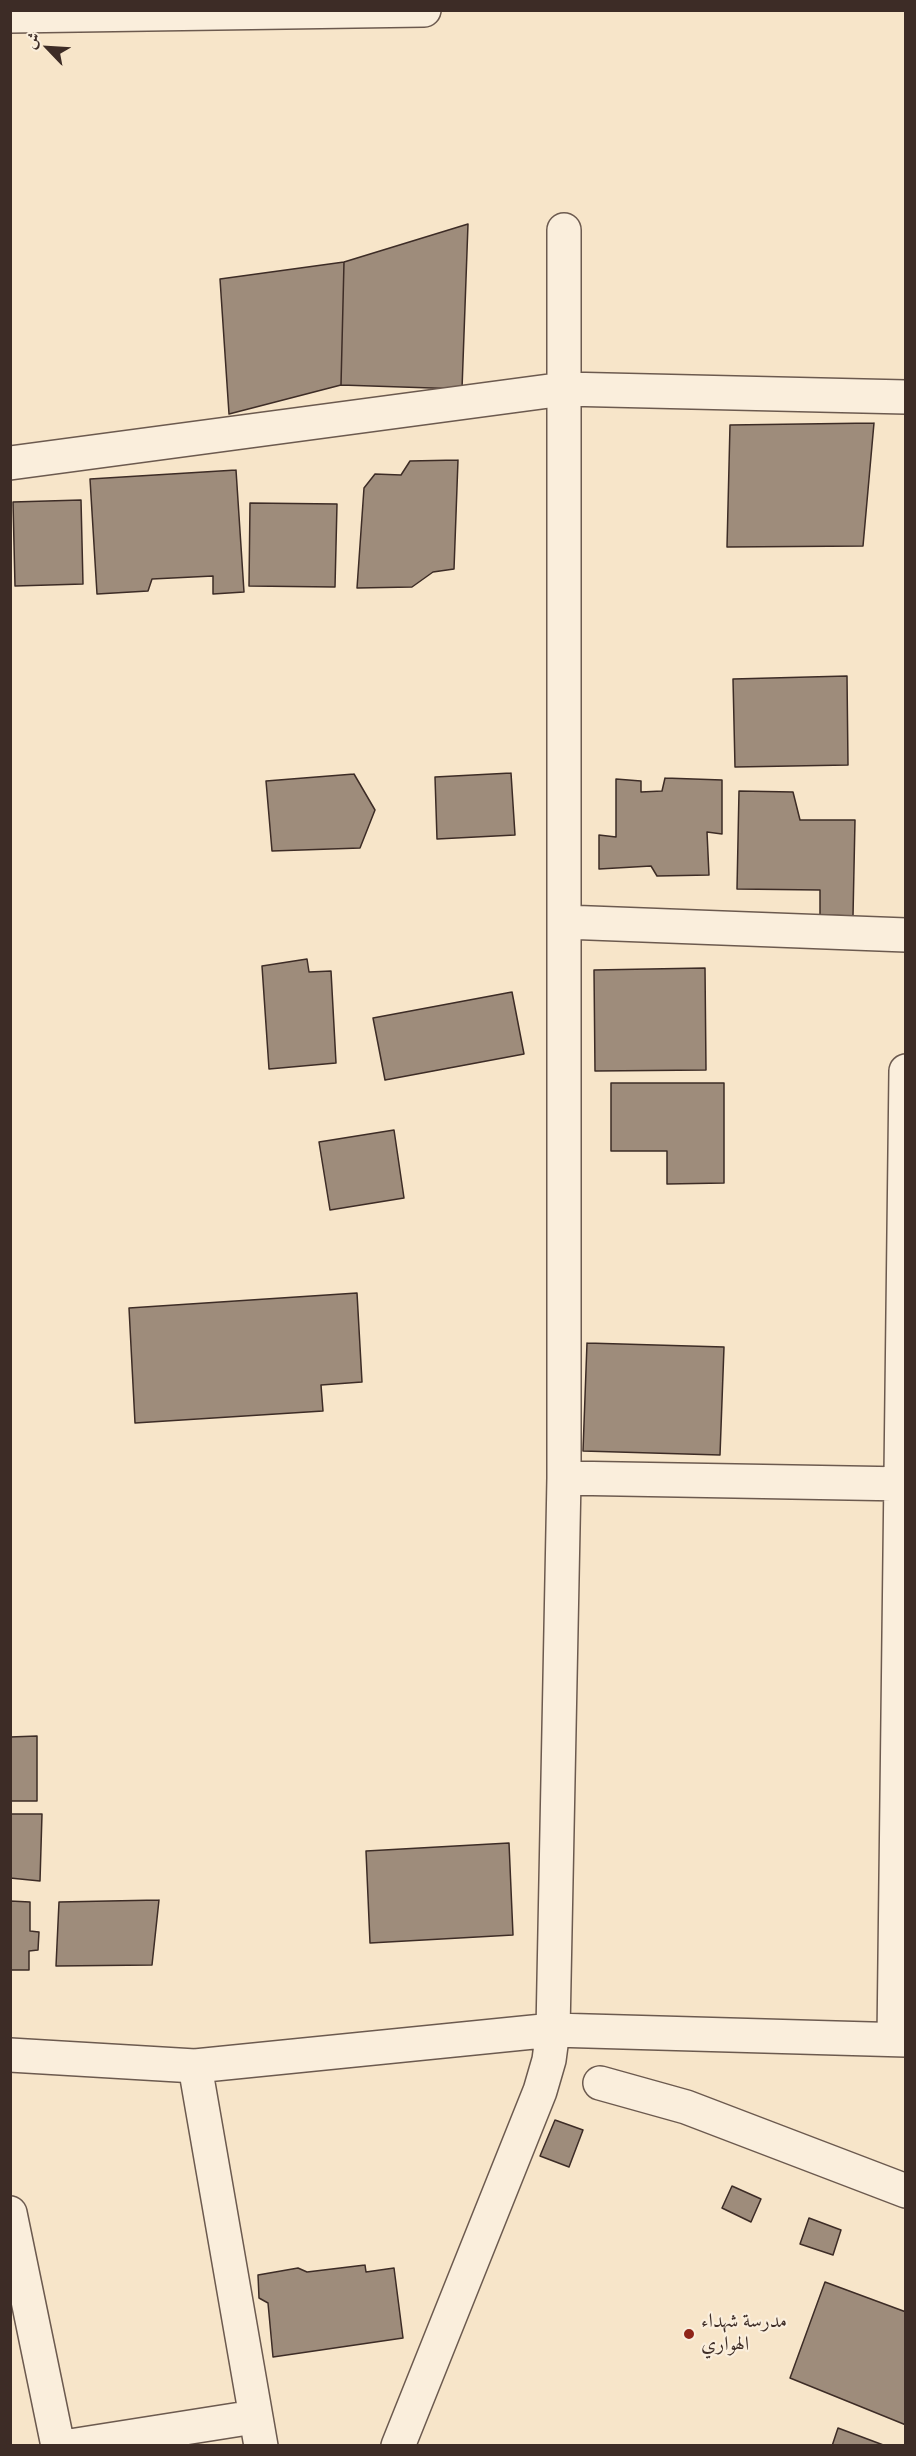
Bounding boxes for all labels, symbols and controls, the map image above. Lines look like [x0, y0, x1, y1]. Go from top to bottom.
north arrow [18, 18, 78, 78]
text: ش [17, 28, 46, 53]
place label: مدرسة شهداء الهواري [701, 2310, 787, 2357]
marker: مدرسة شهداء الهواري [682, 2327, 696, 2341]

